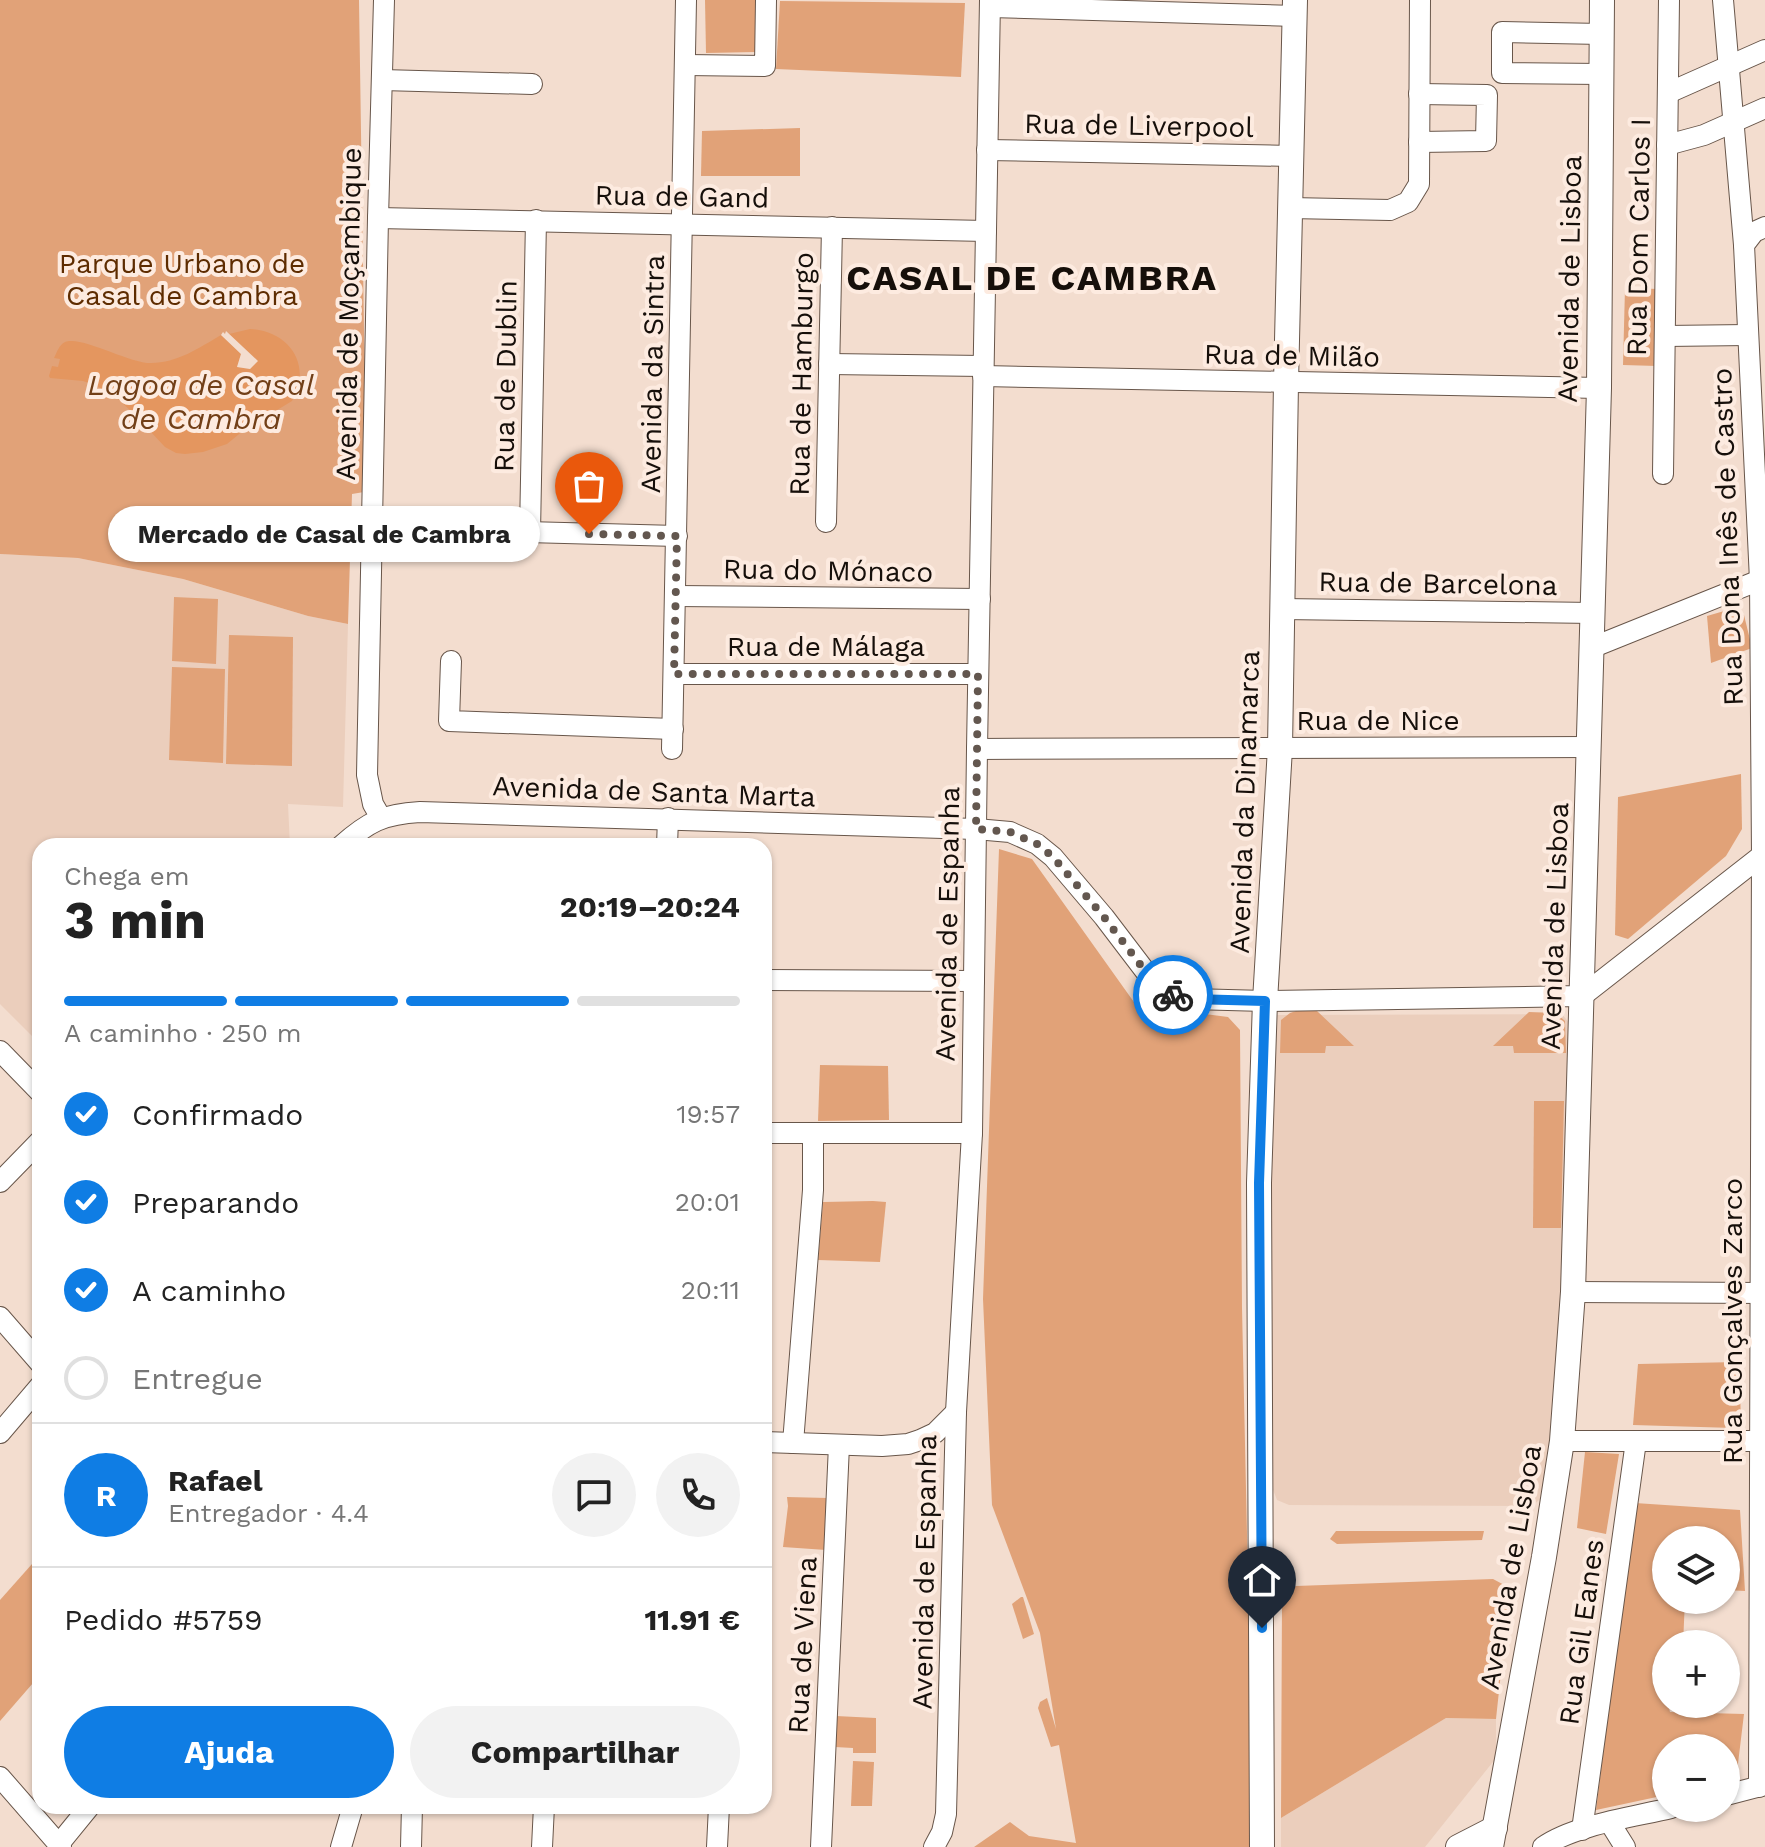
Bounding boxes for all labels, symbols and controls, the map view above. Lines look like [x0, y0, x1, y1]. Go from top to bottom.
street label: Rua de Liverpool [1024, 107, 1255, 144]
street label: Rua Dom Carlos I [1620, 118, 1657, 356]
street label: Avenida de Moçambique [329, 147, 368, 481]
street label: Avenida de Lisboa [1551, 155, 1588, 403]
street label: Rua de Gand [594, 178, 770, 215]
park label: Parque Urbano de Casal de Cambra [59, 247, 305, 312]
street label: Rua de Hamburgo [783, 252, 820, 496]
street label: Avenida da Sintra [634, 254, 671, 494]
district label: CASAL DE CAMBRA [846, 257, 1218, 299]
street label: Rua de Dublin [487, 280, 524, 472]
street label: Rua de Milão [1204, 337, 1380, 374]
water label: Lagoa de Casal de Cambra [87, 367, 315, 436]
street label: Rua Dona Inês de Castro [1705, 368, 1750, 706]
pin [555, 452, 623, 534]
icon: bag [567, 464, 611, 508]
callout: Mercado de Casal de Cambra [109, 506, 541, 562]
text: Mercado de Casal de Cambra [137, 519, 511, 549]
street label: Rua do Mónaco [723, 552, 933, 589]
street label: Rua de Barcelona [1318, 565, 1558, 602]
street label: Rua de Málaga [727, 630, 925, 663]
street label: Avenida da Dinamarca [1223, 650, 1266, 954]
street label: Rua de Nice [1296, 704, 1460, 737]
street label: Avenida de Santa Marta [492, 769, 816, 814]
street label: Avenida de Espanha [929, 786, 966, 1062]
street label: Avenida de Lisboa [1534, 801, 1575, 1050]
text: Chega em [64, 861, 190, 891]
text: 20:19–20:24 [560, 889, 740, 924]
text: 3 min [64, 890, 206, 951]
courier [1133, 955, 1213, 1035]
icon: bike [1151, 973, 1195, 1017]
text: A caminho · 250 m [64, 1018, 301, 1048]
icon: check [64, 1092, 108, 1136]
text: Confirmado [132, 1097, 303, 1132]
text: 19:57 [676, 1099, 740, 1129]
street label: Rua Gonçalves Zarco [1716, 1178, 1749, 1464]
icon: check [64, 1180, 108, 1224]
text: Preparando [132, 1185, 299, 1220]
text: 20:01 [675, 1187, 740, 1217]
icon: check [64, 1268, 108, 1312]
text: A caminho [132, 1273, 286, 1308]
text: 20:11 [681, 1275, 740, 1305]
text: Entregue [132, 1361, 263, 1396]
street label: Avenida de Espanha [906, 1434, 943, 1710]
street label: Avenida de Lisboa [1473, 1442, 1548, 1692]
button: chat [552, 1453, 636, 1537]
button: phone [656, 1453, 740, 1537]
text: Rafael [168, 1463, 263, 1498]
text: R [96, 1478, 116, 1513]
text: Entregador · 4.4 [168, 1498, 369, 1528]
map controls [1652, 1526, 1740, 1822]
button: layers [1652, 1526, 1740, 1614]
street label: Rua Gil Eanes [1552, 1537, 1611, 1727]
pin [1228, 1546, 1296, 1628]
street label: Rua de Viena [781, 1555, 824, 1735]
icon: home [1240, 1558, 1284, 1602]
text: Pedido #5759 [64, 1602, 263, 1637]
text: 11.91 € [644, 1602, 740, 1637]
button: + [1652, 1630, 1740, 1718]
button: Ajuda [64, 1706, 394, 1798]
button: Compartilhar [410, 1706, 740, 1798]
button: − [1652, 1734, 1740, 1822]

